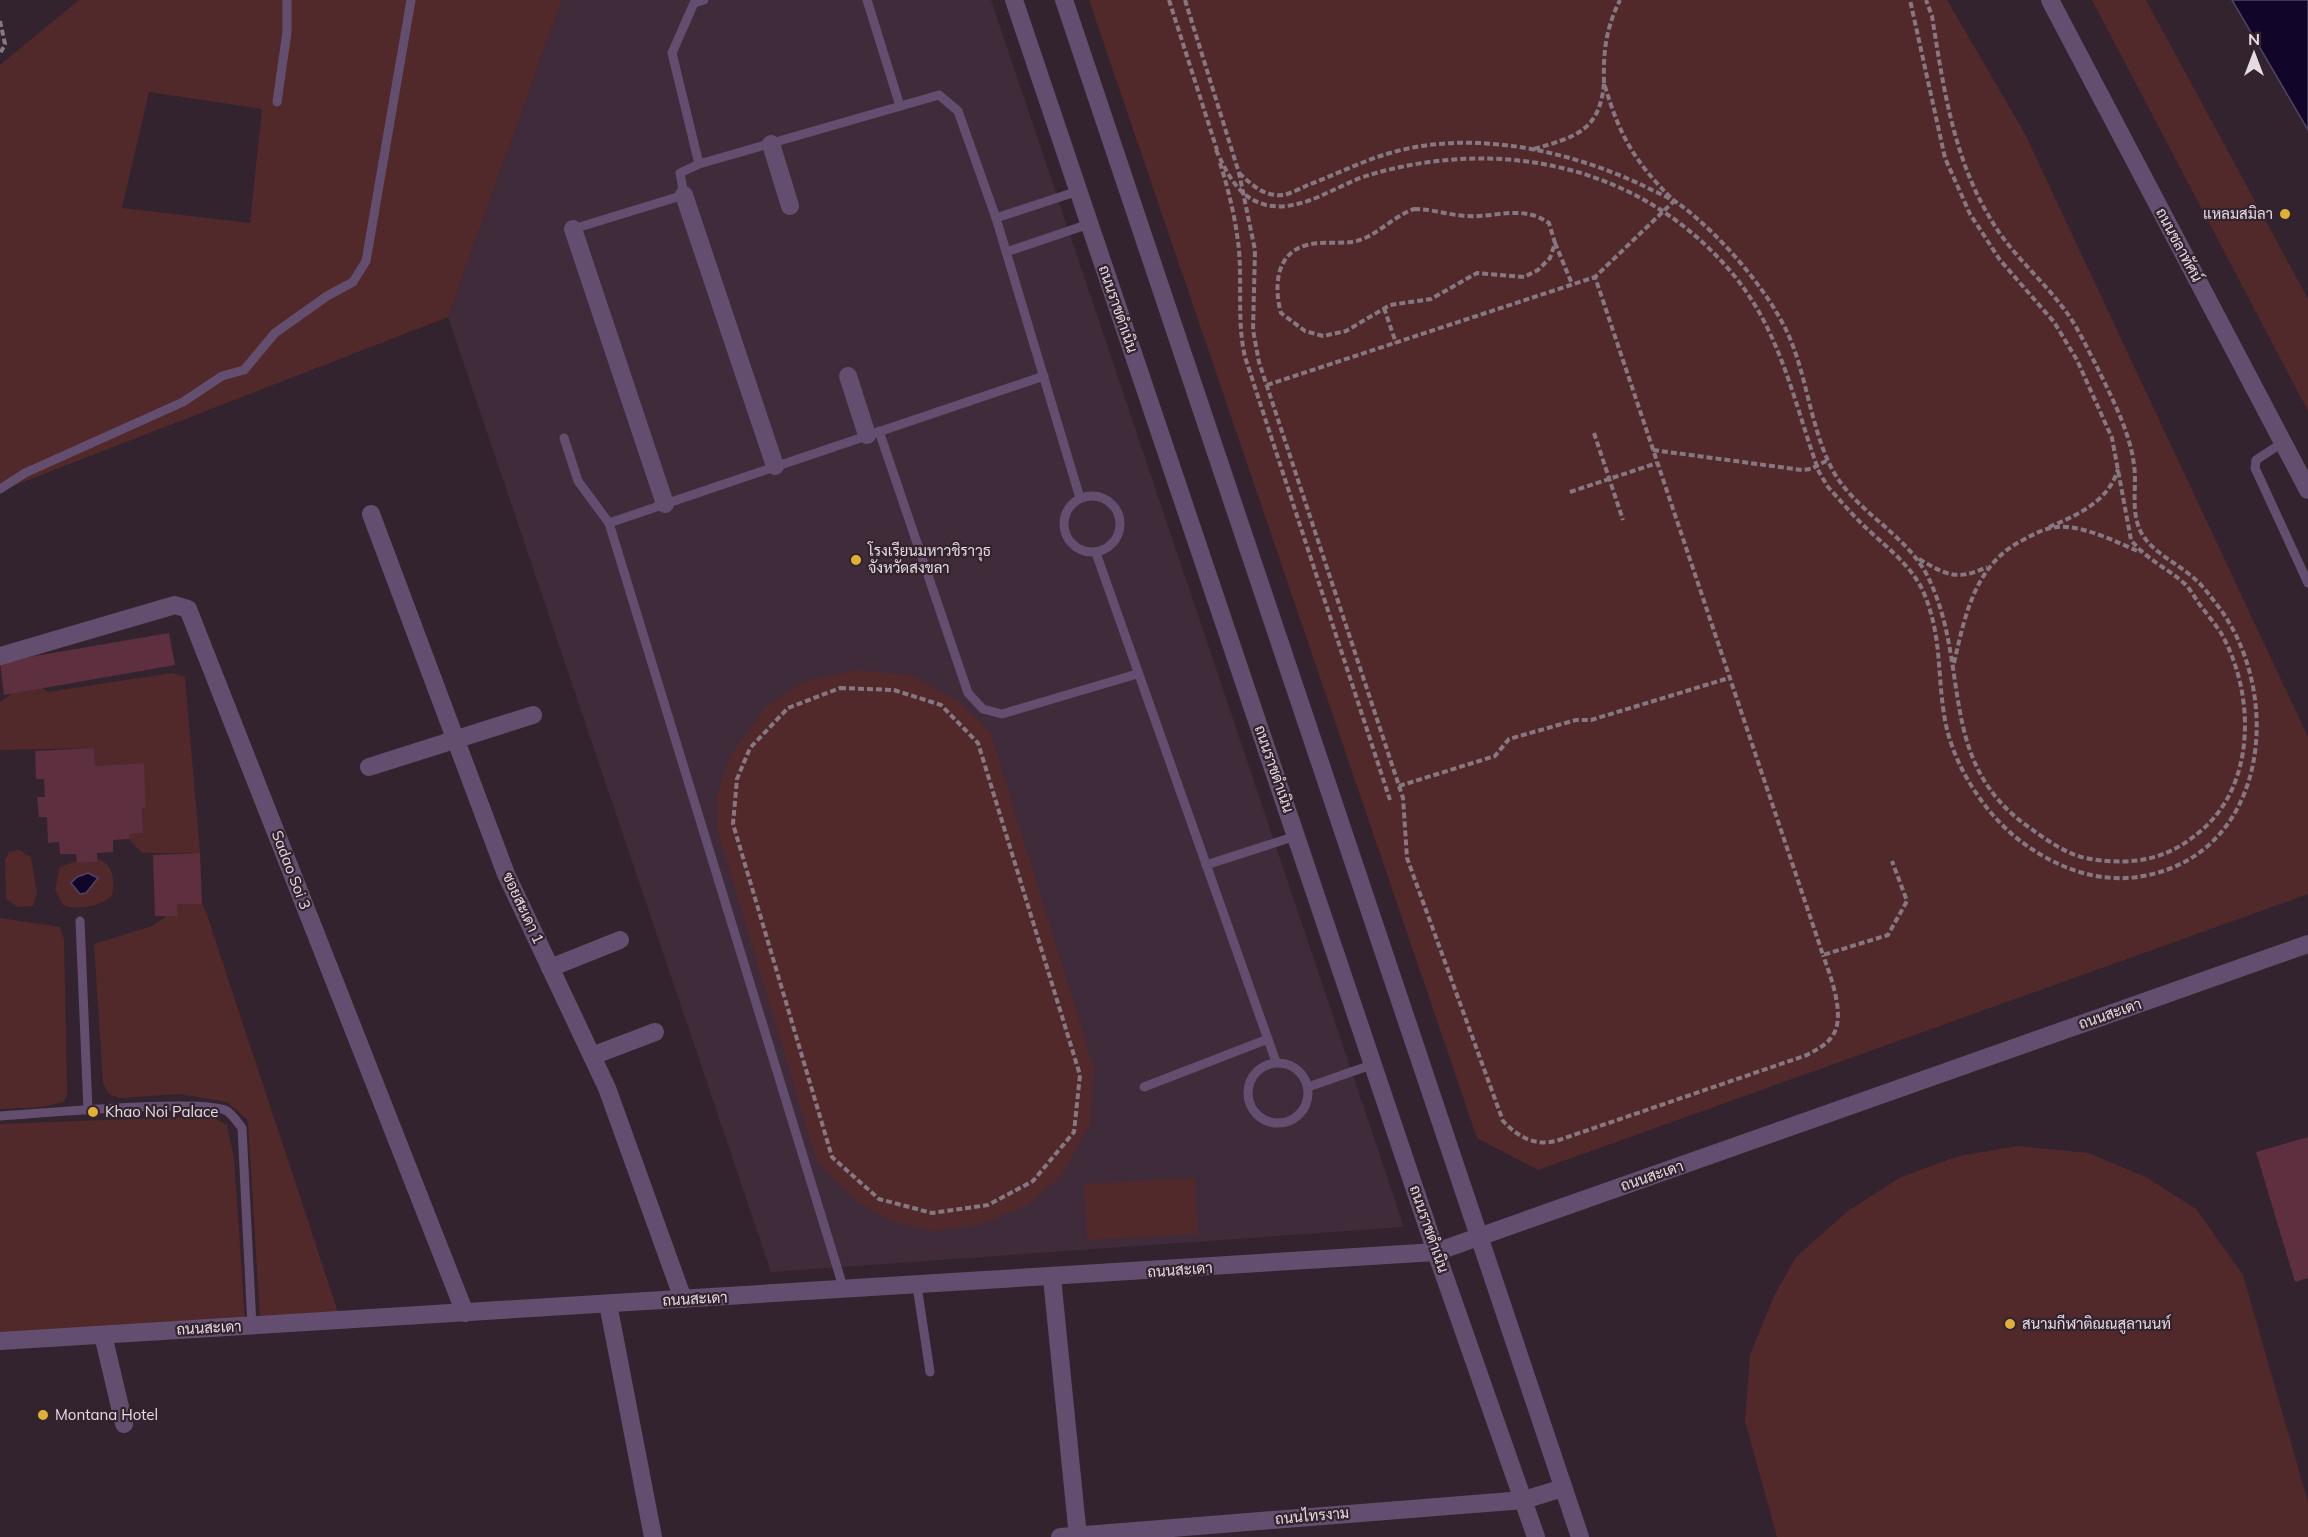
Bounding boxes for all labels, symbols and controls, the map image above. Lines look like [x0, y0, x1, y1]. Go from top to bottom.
north arrow [2224, 24, 2284, 84]
text: N [2248, 29, 2260, 49]
street label: ถนนชลาทัศน์ [2152, 204, 2207, 285]
place label: แหลมสมิลา [2203, 204, 2273, 223]
marker: แหลมสมิลา [2278, 207, 2292, 221]
street label: ถนนราชดำเนิน [1095, 263, 1142, 355]
place label: โรงเรียนมหาวชิราวุธ จังหวัดสงขลา [867, 541, 991, 577]
marker: โรงเรียนมหาวชิราวุธ จังหวัดสงขลา [849, 553, 863, 567]
street label: ถนนราชดำเนิน [1251, 723, 1298, 815]
street label: Sadao Soi 3 [268, 828, 315, 912]
street label: ซอยสะเดา 1 [499, 869, 548, 947]
street label: ถนนสะเดา [2076, 994, 2144, 1033]
place label: Khao Noi Palace [105, 1102, 218, 1121]
marker: Khao Noi Palace [86, 1105, 100, 1119]
street label: ถนนสะเดา [1618, 1156, 1686, 1195]
street label: ถนนราชดำเนิน [1406, 1183, 1453, 1275]
street label: ถนนสะเดา [1147, 1258, 1213, 1281]
street label: ถนนสะเดา [662, 1287, 728, 1310]
place label: สนามกีฬาติณณสูลานนท์ [2022, 1314, 2171, 1334]
street label: ถนนสะเดา [176, 1316, 242, 1339]
marker: สนามกีฬาติณณสูลานนท์ [2003, 1317, 2017, 1331]
place label: Montana Hotel [55, 1405, 158, 1424]
marker: Montana Hotel [36, 1408, 50, 1422]
street label: ถนนไทรงาม [1274, 1503, 1350, 1528]

